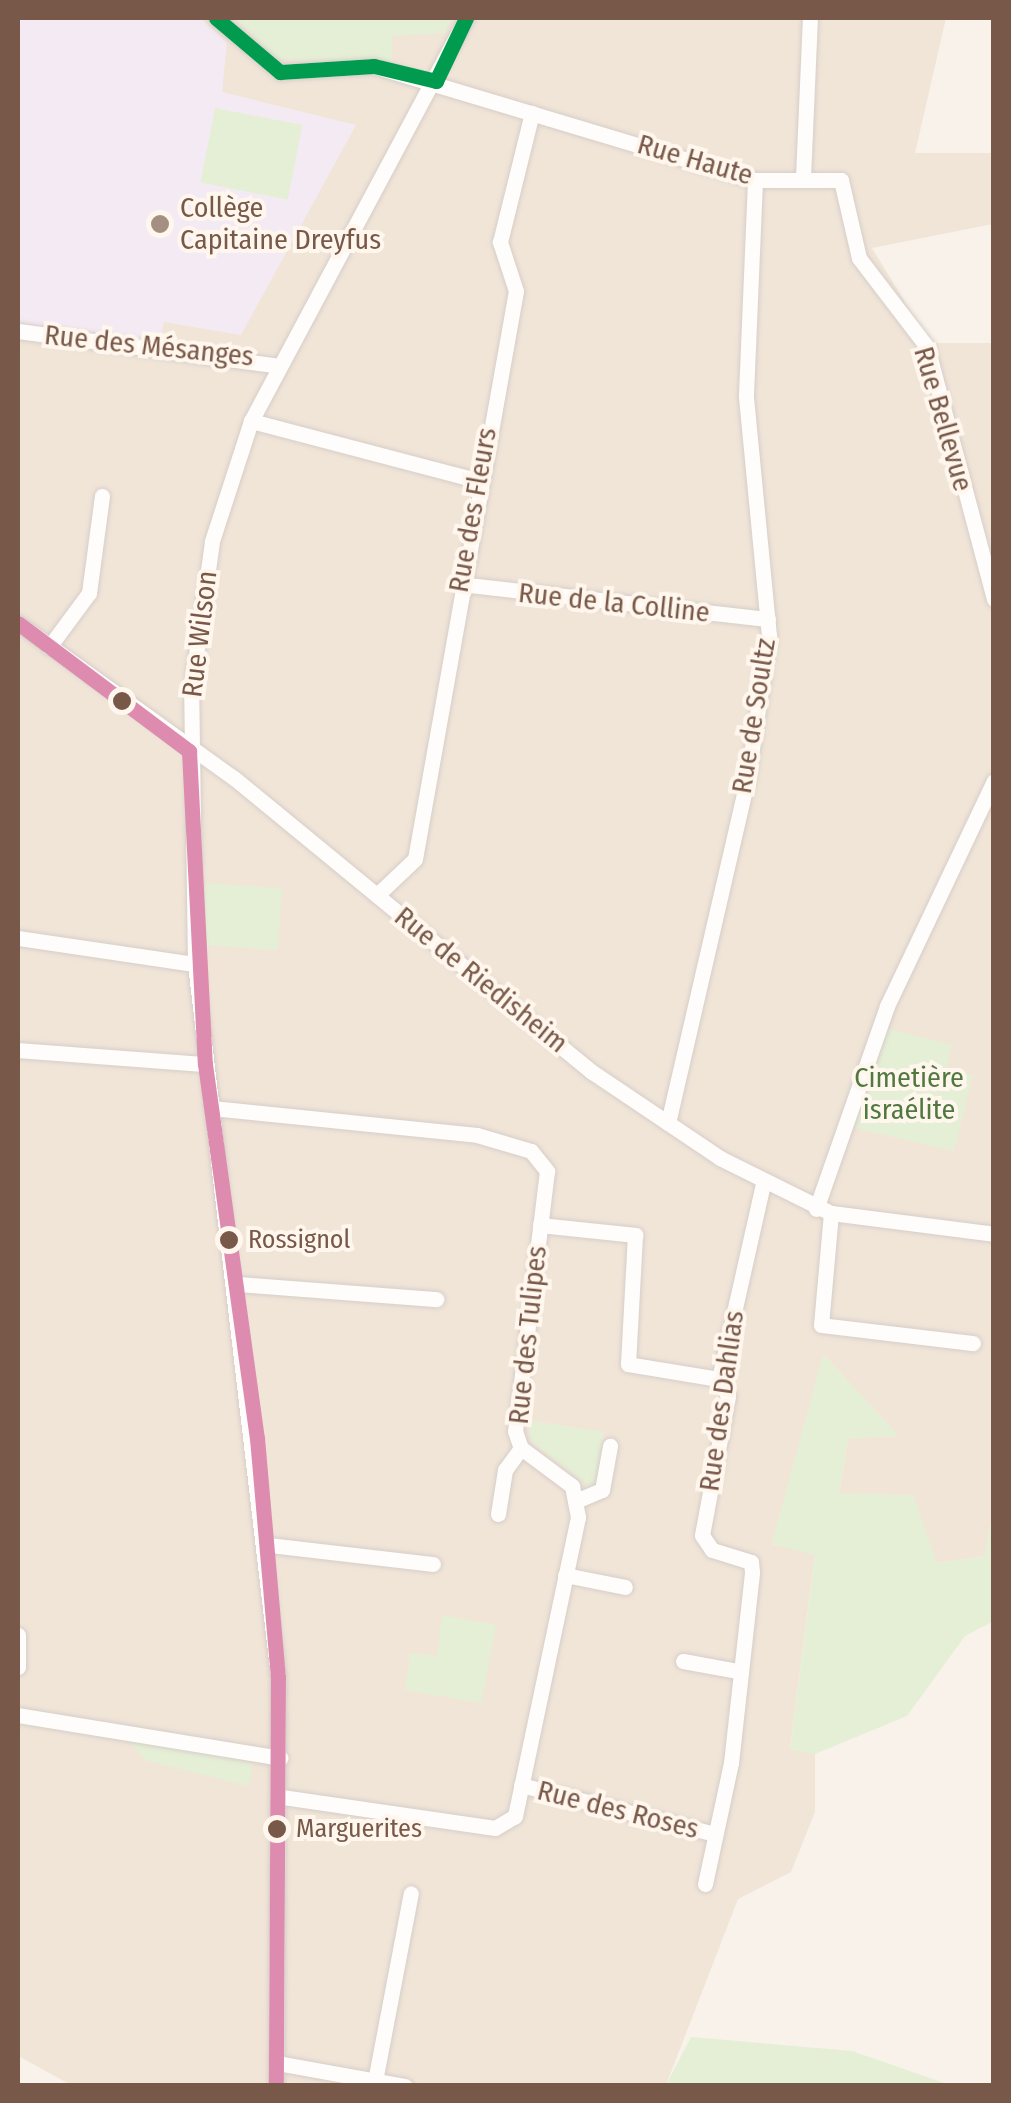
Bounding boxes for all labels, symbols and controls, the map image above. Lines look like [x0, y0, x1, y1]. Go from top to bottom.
street label: Rue Haute [634, 128, 756, 192]
place label: Collège Capitaine Dreyfus [180, 191, 381, 257]
marker: Collège Capitaine Dreyfus [149, 213, 171, 235]
street label: Rue des Mésanges [43, 318, 255, 374]
street label: Rue Bellevue [906, 343, 980, 495]
street label: Rue des Fleurs [442, 425, 504, 595]
street label: Rue Wilson [176, 569, 224, 699]
street label: Rue de la Colline [517, 576, 711, 630]
street label: Rue de Soultz [725, 636, 783, 796]
unlabelled marker [112, 691, 132, 711]
street label: Rue de Riedisheim [388, 900, 574, 1060]
park label: Cimetière israélite [854, 1061, 964, 1127]
place label: Rossignol [248, 1224, 350, 1256]
marker: Rossignol [219, 1230, 239, 1250]
street label: Rue des Tulipes [502, 1244, 554, 1426]
street label: Rue des Dahlias [693, 1309, 751, 1493]
street label: Rue des Roses [534, 1774, 702, 1846]
place label: Marguerites [296, 1813, 422, 1845]
marker: Marguerites [267, 1819, 287, 1839]

